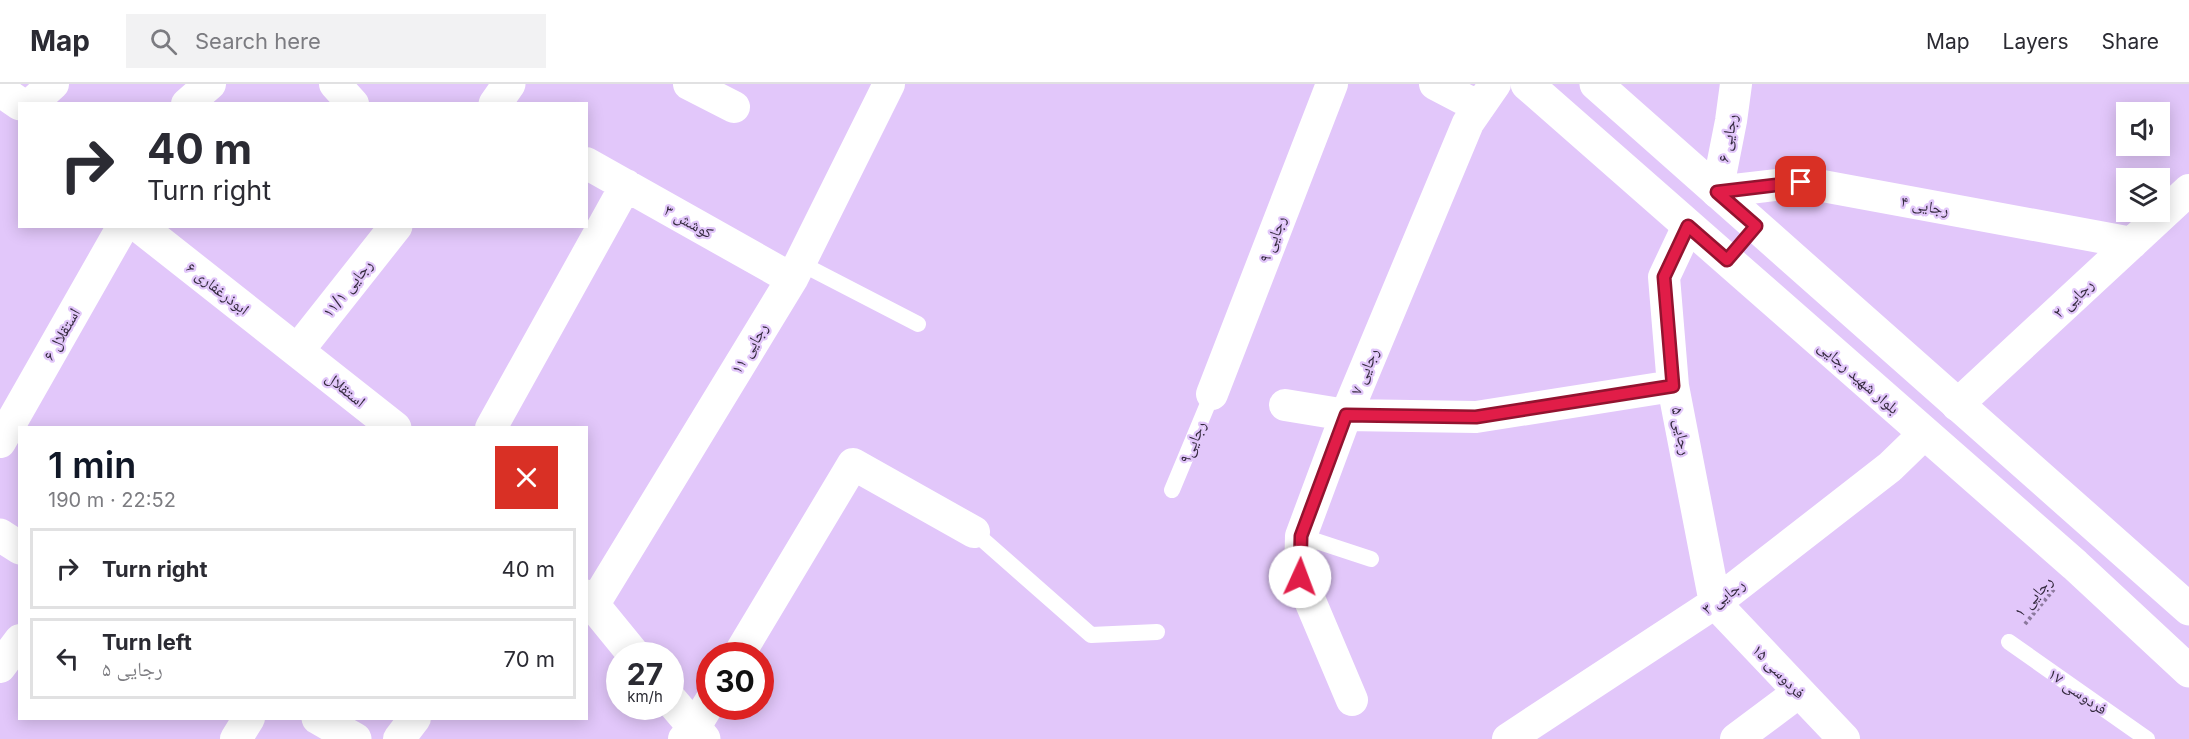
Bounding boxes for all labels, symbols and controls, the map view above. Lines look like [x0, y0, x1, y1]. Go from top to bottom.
search box [126, 14, 546, 68]
text: Map [30, 24, 90, 58]
icon: search [147, 25, 180, 58]
text: Search here [195, 28, 321, 54]
text: Map [1926, 29, 1970, 54]
text: Layers [2003, 29, 2069, 54]
text: Share [2102, 29, 2159, 54]
map controls [2116, 102, 2170, 222]
button: sound [2116, 102, 2170, 156]
street label: رجایی ۶ [1713, 112, 1742, 164]
text: 40 m [147, 123, 252, 174]
icon: right [48, 126, 126, 204]
pin [1775, 156, 1826, 207]
icon: arrive [1784, 165, 1817, 198]
button: layers [2116, 168, 2170, 222]
text: Turn right [147, 174, 271, 207]
street label: رجایی ۴ [1899, 191, 1951, 220]
street label: کوشش ۳ [661, 199, 717, 244]
street label: رجایی ۹ [1254, 213, 1291, 266]
street label: رجایی ۱۱/۱ [318, 255, 377, 322]
street label: ابوذرغفاری ۶ [182, 257, 254, 320]
street label: رجایی ۲ [2048, 274, 2098, 323]
street label: استقلال ۶ [38, 304, 85, 364]
street label: رجایی ۱۱ [726, 319, 773, 378]
street label: بلوار شهید رجایی [1813, 336, 1904, 419]
street label: رجایی ۷ [1345, 345, 1384, 398]
street label: استقلال [321, 367, 370, 412]
street label: رجایی ۵ [1667, 405, 1696, 457]
street label: رجایی۹ [1174, 418, 1211, 467]
text: 1 min [48, 443, 136, 487]
button: close [495, 446, 558, 509]
text: 190 m · 22:52 [48, 488, 176, 512]
position arrow [1268, 545, 1332, 609]
icon: right [51, 552, 84, 585]
text: Turn right [102, 556, 208, 582]
text: 40 m [501, 556, 555, 582]
street label: رجایی ۱ [2010, 571, 2057, 622]
street label: رجایی ۳ [1697, 574, 1749, 619]
text: Turn left [102, 629, 192, 655]
street label: فردوسی ۱۵ [1748, 640, 1810, 703]
icon: left [51, 642, 84, 675]
speed limit sign: 30 [696, 642, 774, 720]
text: 70 m [504, 646, 555, 672]
text: 27 [627, 656, 663, 692]
text: رجایی ۵ [102, 657, 163, 681]
street label: فردوسی ۱۷ [2044, 663, 2111, 719]
text: km/h [627, 687, 663, 706]

